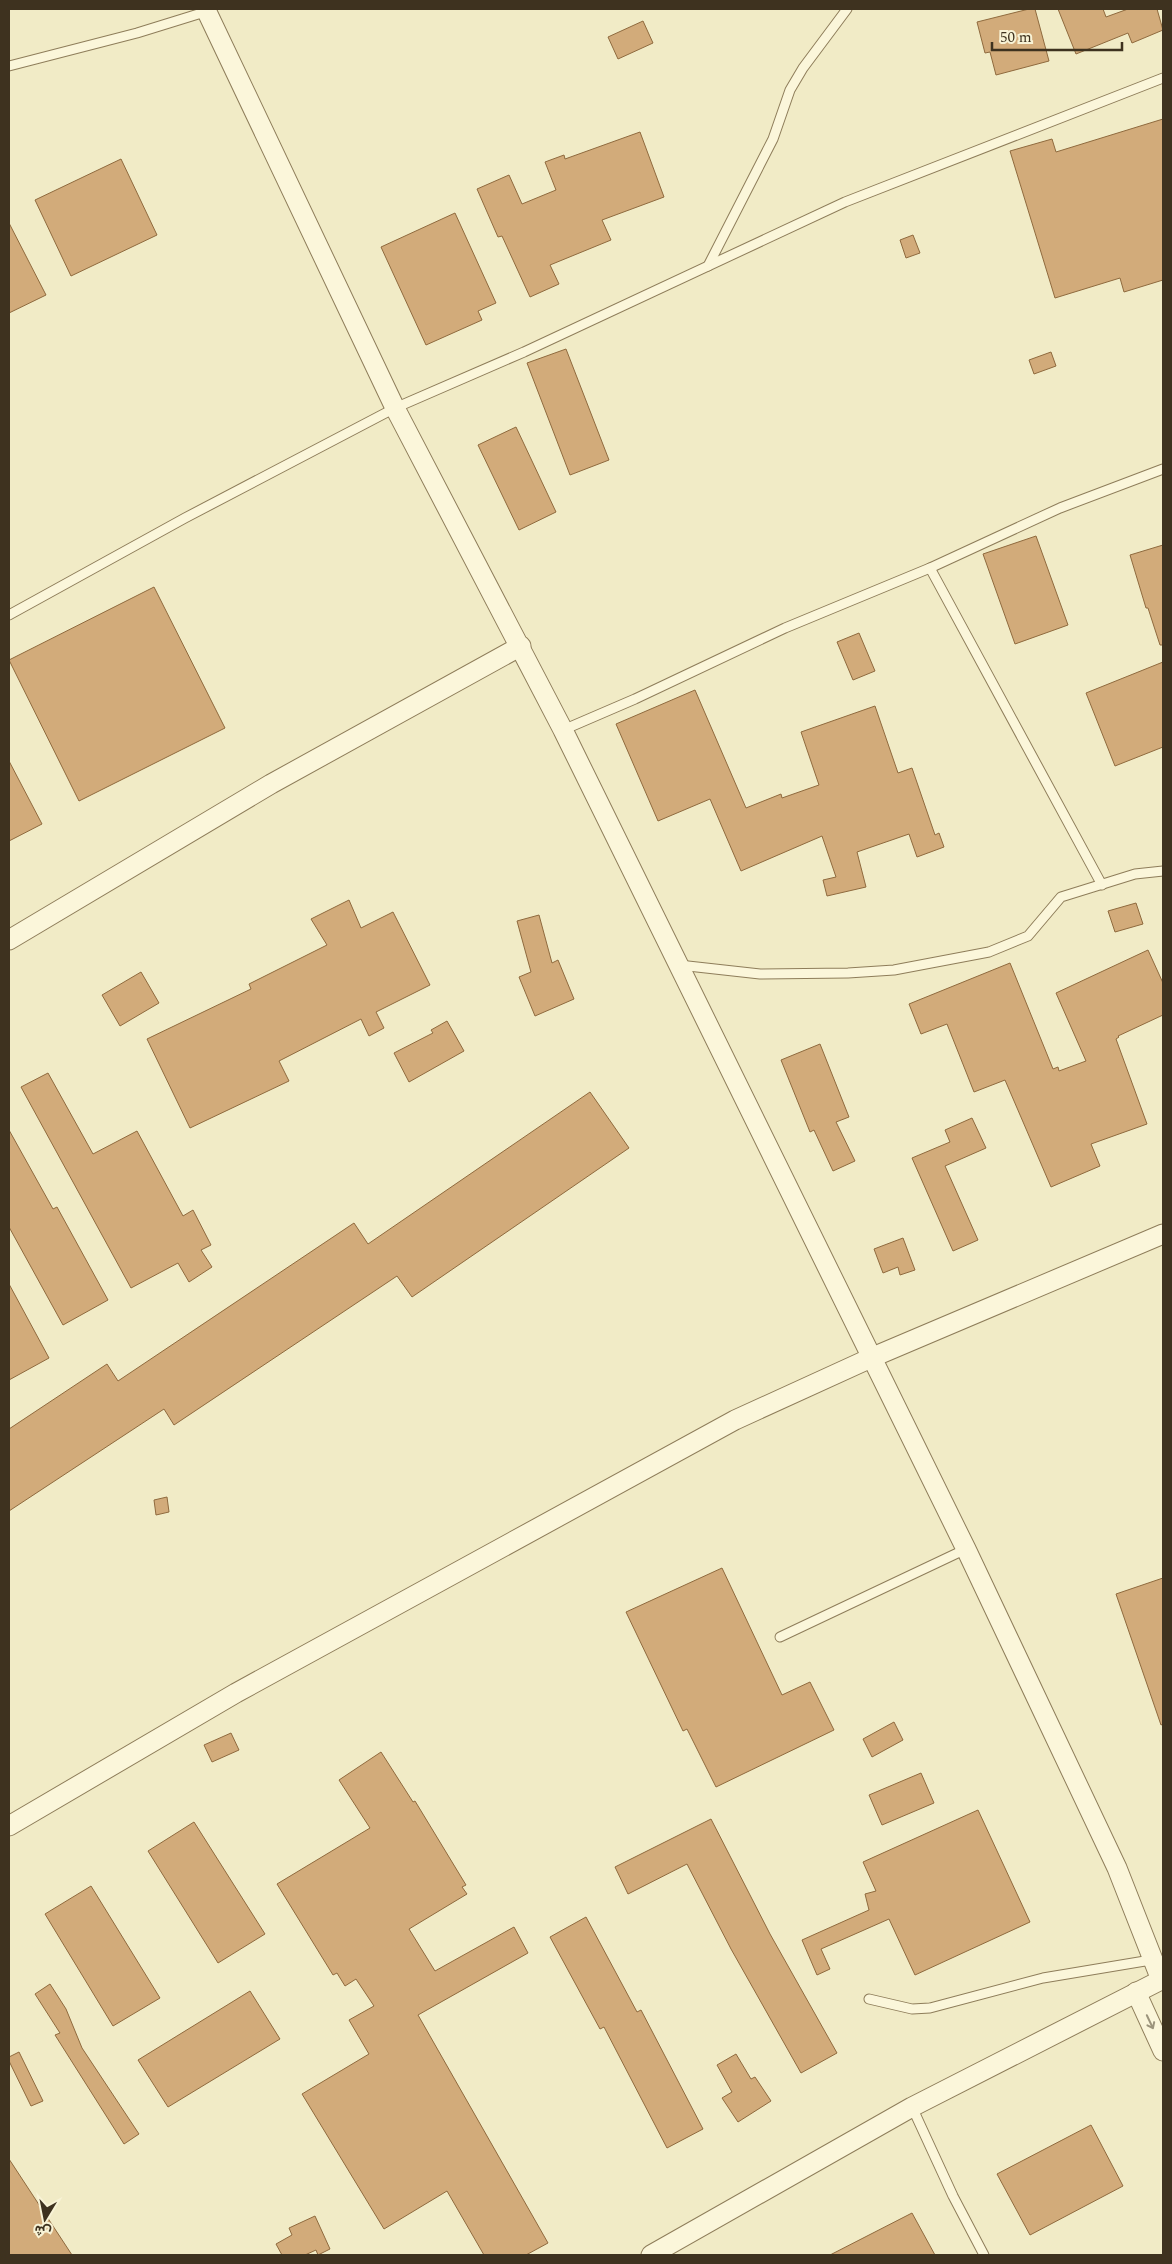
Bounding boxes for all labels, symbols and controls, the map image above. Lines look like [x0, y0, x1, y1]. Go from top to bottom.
scale bar [992, 20, 1122, 52]
text: 50 m [1000, 26, 1032, 49]
one-way arrow [1145, 2014, 1155, 2029]
north arrow [20, 2194, 70, 2244]
text: ش [33, 2219, 53, 2243]

